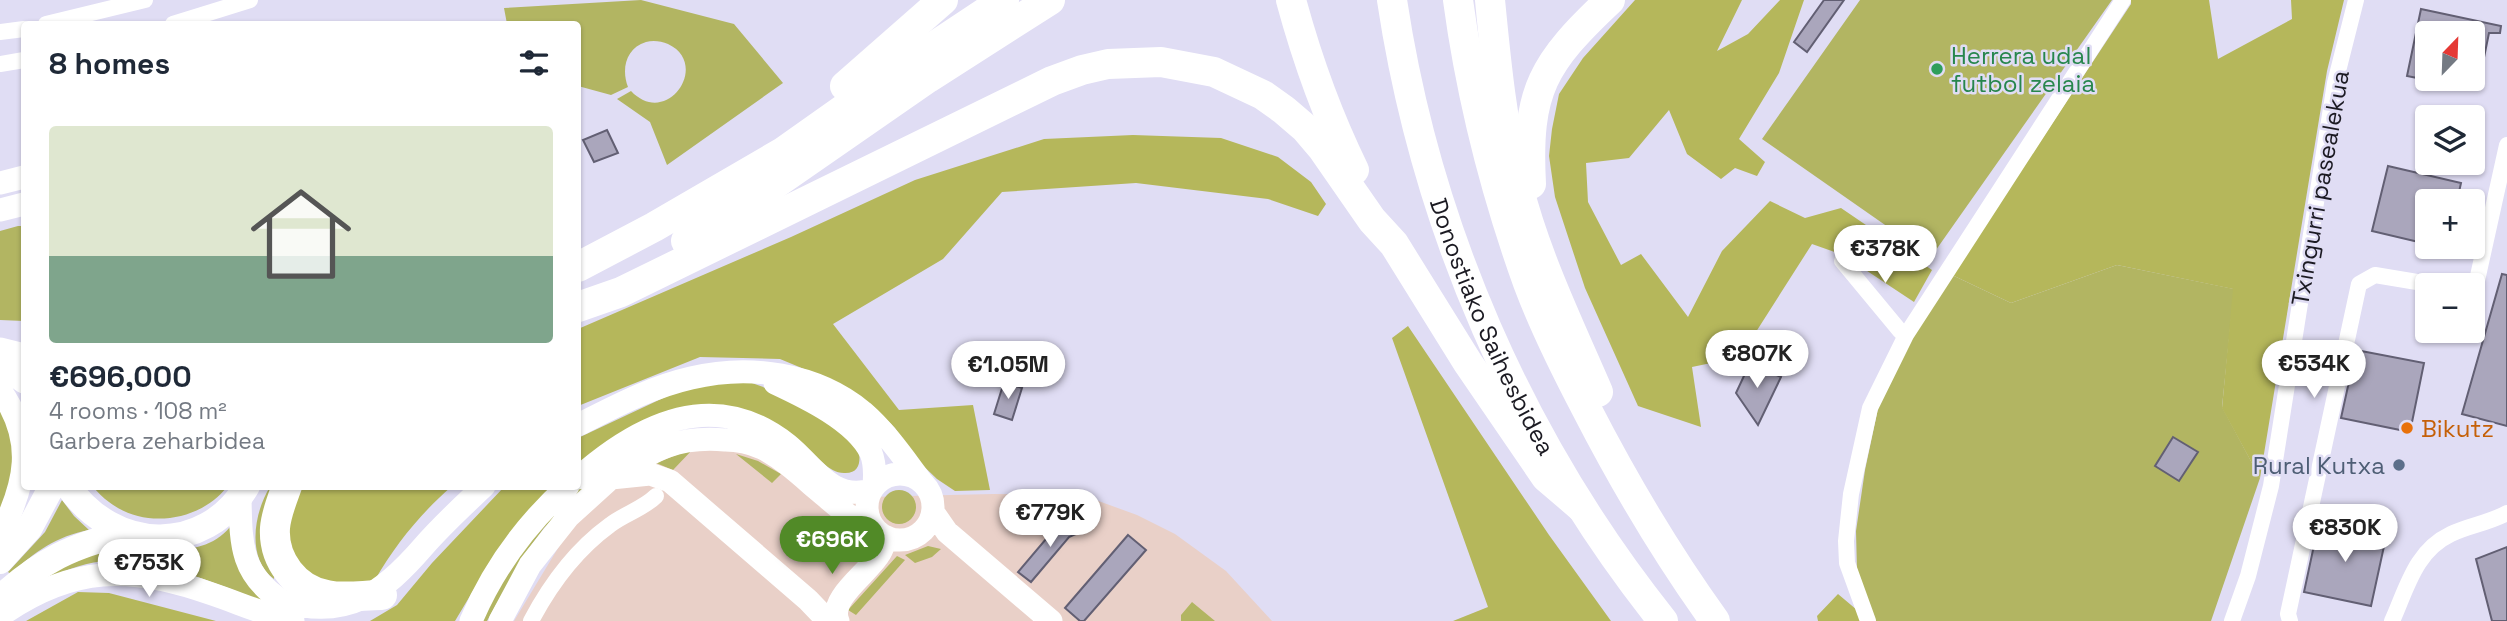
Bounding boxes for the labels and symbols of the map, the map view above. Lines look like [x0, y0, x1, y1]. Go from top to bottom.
north arrow [2415, 21, 2485, 91]
place label: Herrera udal futbol zelaia [1951, 40, 2095, 99]
marker: Herrera udal futbol zelaia [1929, 61, 1945, 77]
street label: Txingurri pasealekua [2284, 68, 2356, 308]
street label: Donostiako Saihesbidea [1423, 194, 1563, 460]
pin: €378K [1836, 226, 1934, 285]
pin: €807K [1708, 330, 1806, 390]
pin: €534K [2265, 340, 2363, 400]
pin: €1.05M [951, 342, 1065, 401]
place label: Bikutz [2421, 413, 2494, 444]
marker: Bikutz [2399, 420, 2415, 436]
place label: Rural Kutxa [2253, 450, 2385, 481]
marker: Rural Kutxa [2391, 457, 2407, 473]
pin: €779K [1001, 490, 1099, 549]
pin: €830K [2296, 504, 2394, 564]
pin: €696K [783, 516, 881, 576]
pin: €753K [100, 540, 198, 599]

